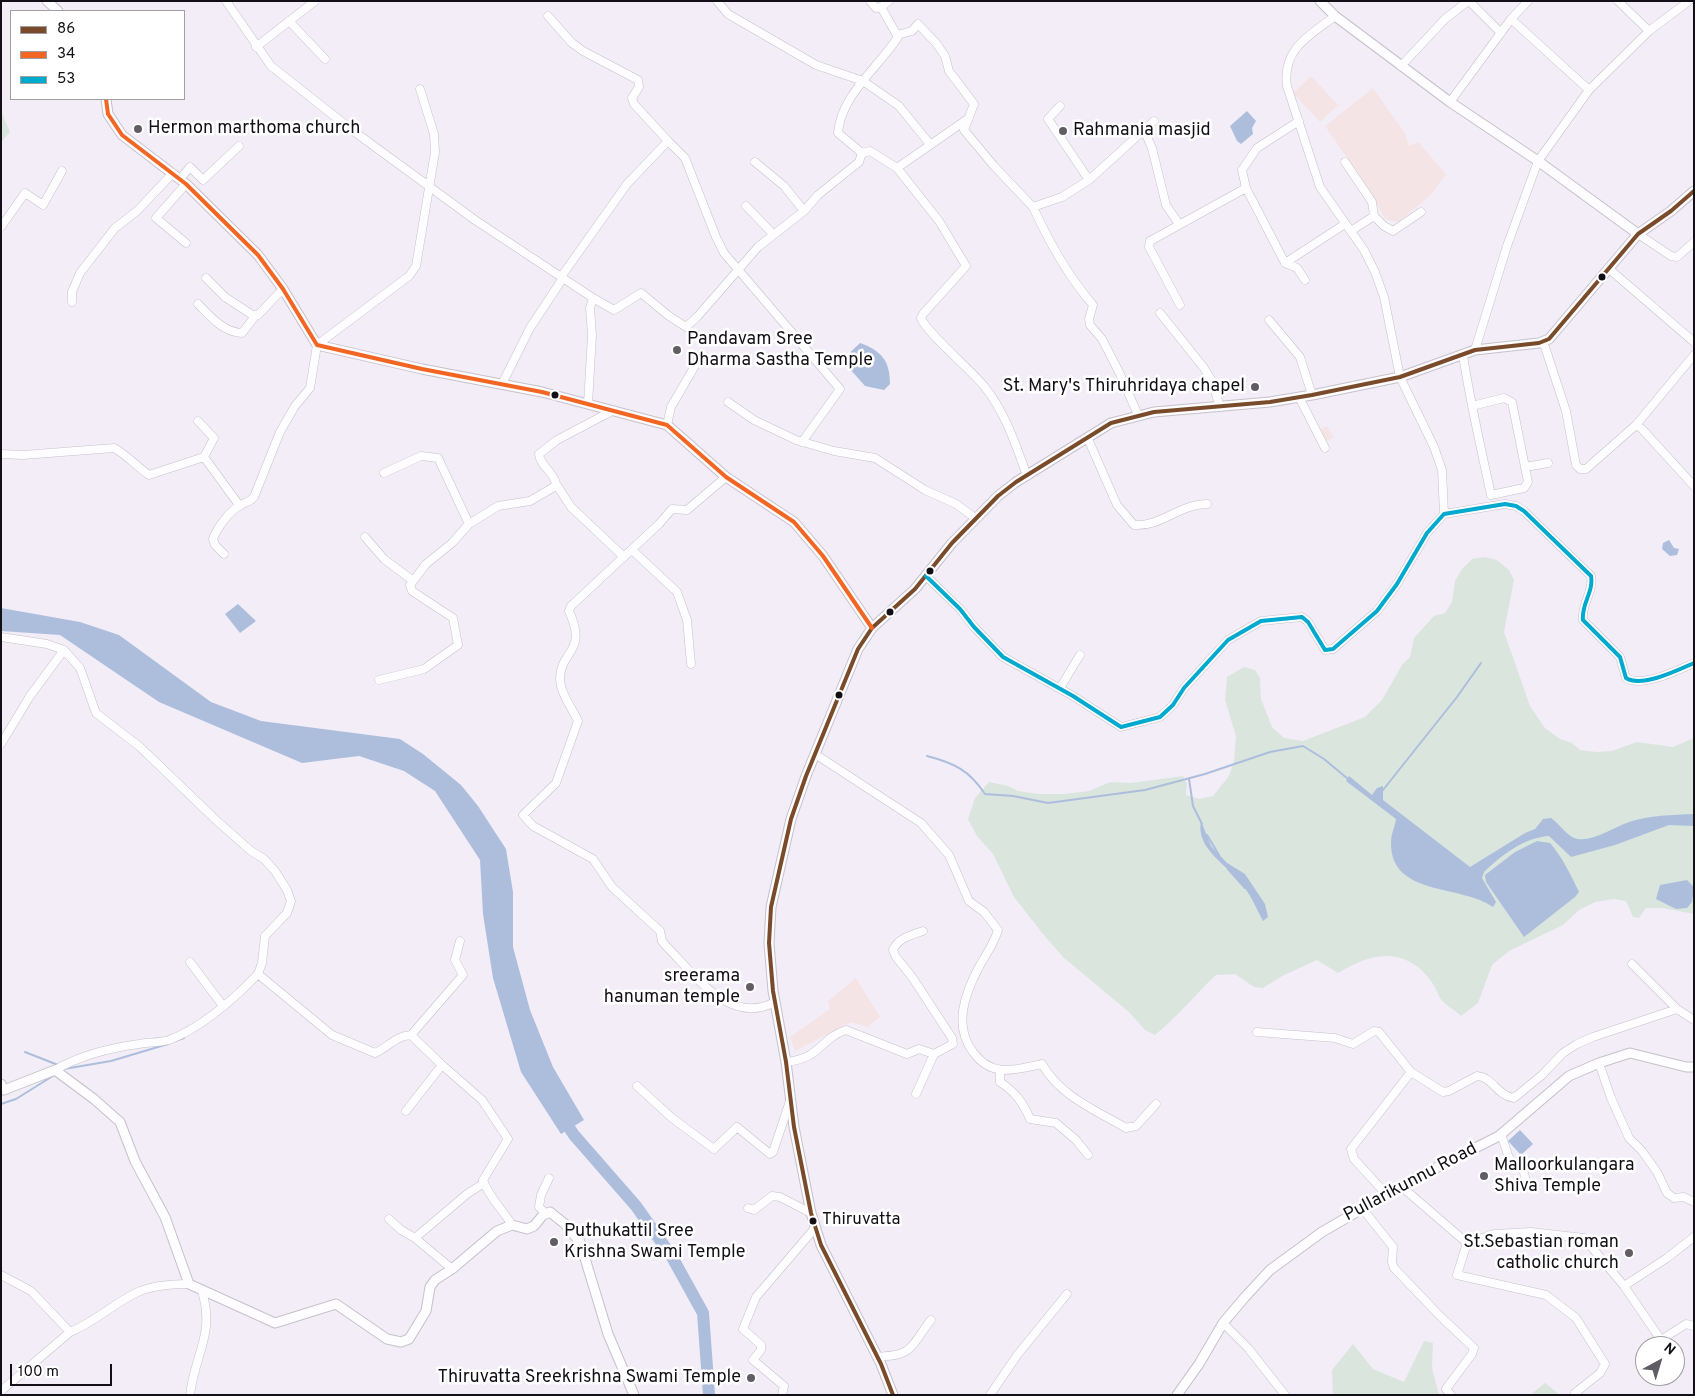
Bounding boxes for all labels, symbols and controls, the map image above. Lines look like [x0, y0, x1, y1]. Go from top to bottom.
legend [10, 10, 185, 100]
text: 86 [57, 20, 75, 39]
text: 34 [57, 45, 75, 64]
text: 53 [57, 70, 75, 89]
place label: Hermon marthoma church [148, 118, 360, 140]
place label: Rahmania masjid [1073, 120, 1211, 142]
marker: Hermon marthoma church [132, 123, 144, 135]
marker: Rahmania masjid [1057, 125, 1069, 137]
unlabelled marker [1597, 272, 1607, 282]
place label: Pandavam Sree Dharma Sastha Temple [687, 329, 873, 372]
marker: Pandavam Sree Dharma Sastha Temple [671, 344, 683, 356]
place label: St. Mary's Thiruhridaya chapel [1003, 376, 1245, 398]
marker: St. Mary's Thiruhridaya chapel [1249, 381, 1261, 393]
unlabelled marker [550, 390, 560, 400]
unlabelled marker [925, 566, 935, 576]
unlabelled marker [885, 607, 895, 617]
unlabelled marker [834, 690, 844, 700]
place label: sreerama hanuman temple [604, 966, 740, 1009]
marker: sreerama hanuman temple [744, 981, 756, 993]
street label: Pullarikunnu Road [1341, 1139, 1481, 1227]
place label: Malloorkulangara Shiva Temple [1494, 1155, 1634, 1198]
marker: Malloorkulangara Shiva Temple [1478, 1170, 1490, 1182]
place label: Thiruvatta [822, 1211, 900, 1231]
marker: Thiruvatta [808, 1216, 818, 1226]
place label: Puthukattil Sree Krishna Swami Temple [564, 1221, 745, 1264]
place label: St.Sebastian roman catholic church [1463, 1232, 1619, 1274]
marker: Puthukattil Sree Krishna Swami Temple [548, 1236, 560, 1248]
marker: St.Sebastian roman catholic church [1623, 1247, 1635, 1259]
north arrow [1635, 1336, 1685, 1386]
text: N [1660, 1340, 1678, 1360]
scale bar [12, 1354, 115, 1386]
text: 100 m [18, 1363, 59, 1382]
place label: Thiruvatta Sreekrishna Swami Temple [437, 1367, 741, 1389]
marker: Thiruvatta Sreekrishna Swami Temple [745, 1372, 757, 1384]

